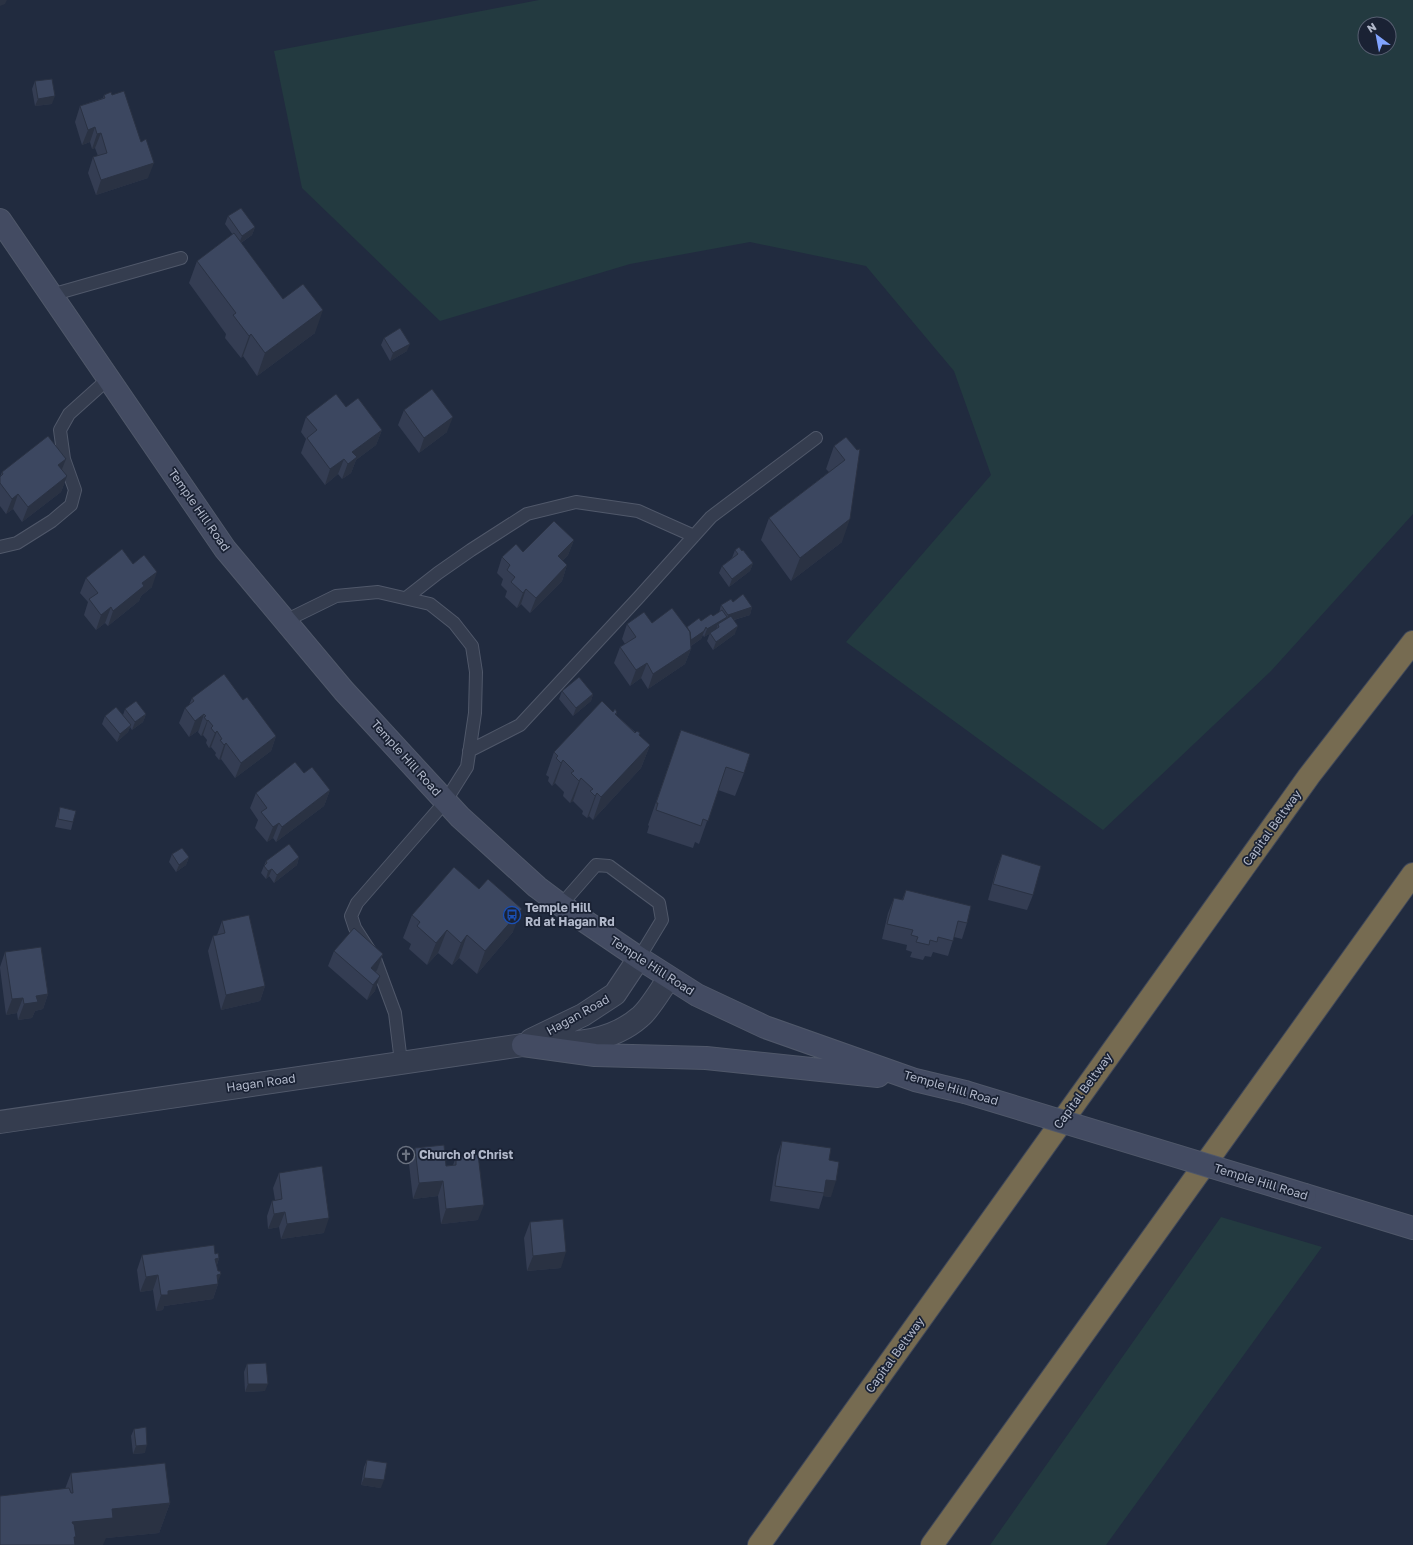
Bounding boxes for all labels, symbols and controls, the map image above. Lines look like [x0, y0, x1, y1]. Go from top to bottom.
north arrow [1357, 16, 1397, 56]
text: N [1364, 19, 1378, 35]
street label: Temple Hill Road [165, 466, 233, 554]
street label: Temple Hill Road [368, 716, 445, 799]
street label: Capital Beltway [1239, 787, 1304, 869]
place label: Temple Hill Rd at Hagan Rd [525, 900, 615, 929]
bus stop icon: Temple Hill Rd at Hagan Rd [502, 905, 522, 925]
street label: Temple Hill Road [607, 933, 697, 998]
street label: Hagan Road [544, 991, 612, 1038]
street label: Capital Beltway [1050, 1050, 1115, 1132]
street label: Temple Hill Road [902, 1067, 1000, 1108]
street label: Hagan Road [225, 1070, 297, 1095]
church icon: Church of Christ [396, 1145, 416, 1165]
place label: Church of Christ [419, 1147, 514, 1162]
street label: Temple Hill Road [1212, 1160, 1310, 1203]
street label: Capital Beltway [862, 1314, 927, 1396]

